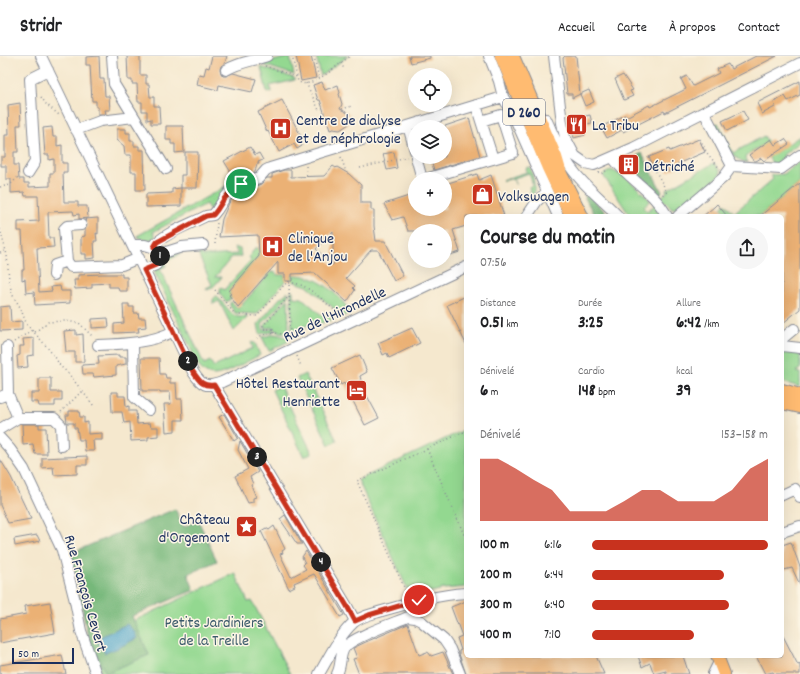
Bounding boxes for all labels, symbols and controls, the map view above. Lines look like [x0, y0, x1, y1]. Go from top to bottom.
text: Stridr [20, 14, 62, 41]
text: Accueil [558, 18, 595, 38]
text: Carte [617, 18, 647, 38]
text: À propos [669, 18, 716, 38]
text: Contact [738, 18, 780, 38]
map controls [408, 68, 452, 268]
button: locate [408, 68, 452, 112]
road number: D 260 [503, 99, 545, 125]
place label: Centre de dialyse et de néphrologie [296, 110, 401, 151]
restaurant icon: La Tribu [563, 111, 589, 137]
hospital icon: Centre de dialyse et de néphrologie [268, 115, 294, 141]
place label: La Tribu [592, 115, 639, 138]
button: layers [408, 120, 452, 164]
building icon: Détriché [616, 152, 642, 178]
place label: Détriché [644, 156, 695, 179]
pin [224, 167, 258, 201]
button: + [408, 172, 452, 216]
icon: arrive [230, 173, 252, 195]
shop icon: Volkswagen [469, 182, 495, 208]
place label: Volkswagen [498, 186, 569, 209]
text: Course du matin [480, 223, 615, 254]
button: − [408, 224, 452, 268]
button: share [726, 227, 768, 269]
place label: Clinique de l'Anjou [288, 228, 348, 269]
hospital icon: Clinique de l'Anjou [260, 233, 286, 259]
pin: 1 [150, 246, 170, 266]
text: 1 [159, 248, 161, 264]
text: 07:56 [480, 254, 507, 273]
street label: Rue de l'Hirondelle [280, 281, 390, 349]
text: Distance [480, 296, 516, 312]
text: Durée [578, 296, 602, 312]
text: Allure [676, 296, 701, 312]
text: 0.51 [480, 312, 504, 336]
text: 3:25 [578, 312, 604, 336]
text: 6:42 [676, 312, 702, 336]
text: km [504, 317, 518, 333]
text: /km [702, 317, 719, 333]
pin: 2 [178, 351, 198, 371]
text: 2 [186, 353, 190, 369]
text: Dénivelé [480, 364, 514, 380]
text: Cardio [578, 364, 605, 380]
text: kcal [676, 364, 693, 380]
place label: Hôtel Restaurant Henriette [236, 373, 340, 414]
hotel icon: Hôtel Restaurant Henriette [343, 378, 369, 404]
text: 6 [480, 380, 488, 404]
text: 148 [578, 380, 596, 404]
text: 39 [676, 380, 691, 404]
text: m [488, 385, 498, 401]
text: bpm [596, 385, 616, 401]
text: Dénivelé [480, 426, 521, 445]
text: 153–158 m [721, 426, 768, 445]
pin: 3 [247, 447, 267, 467]
text: 3 [255, 449, 259, 465]
place label: Château d'Orgemont [159, 509, 230, 550]
place icon: Château d'Orgemont [233, 514, 259, 540]
street label: Rue François Cevert [57, 532, 112, 655]
text: 100 m [480, 536, 509, 555]
text: 6:16 [544, 536, 562, 555]
pin: 4 [311, 552, 331, 572]
text: 4 [319, 554, 323, 570]
text: 200 m [480, 566, 512, 585]
text: 6:44 [544, 566, 563, 585]
pin [402, 583, 436, 617]
icon: check [408, 589, 430, 611]
text: 300 m [480, 596, 512, 615]
text: 6:40 [544, 596, 565, 615]
park label: Petits Jardiniers de la Treille [164, 612, 264, 653]
text: 400 m [480, 626, 511, 645]
text: 7:10 [544, 626, 561, 645]
scale bar [12, 646, 74, 665]
text: 50 m [18, 647, 39, 663]

